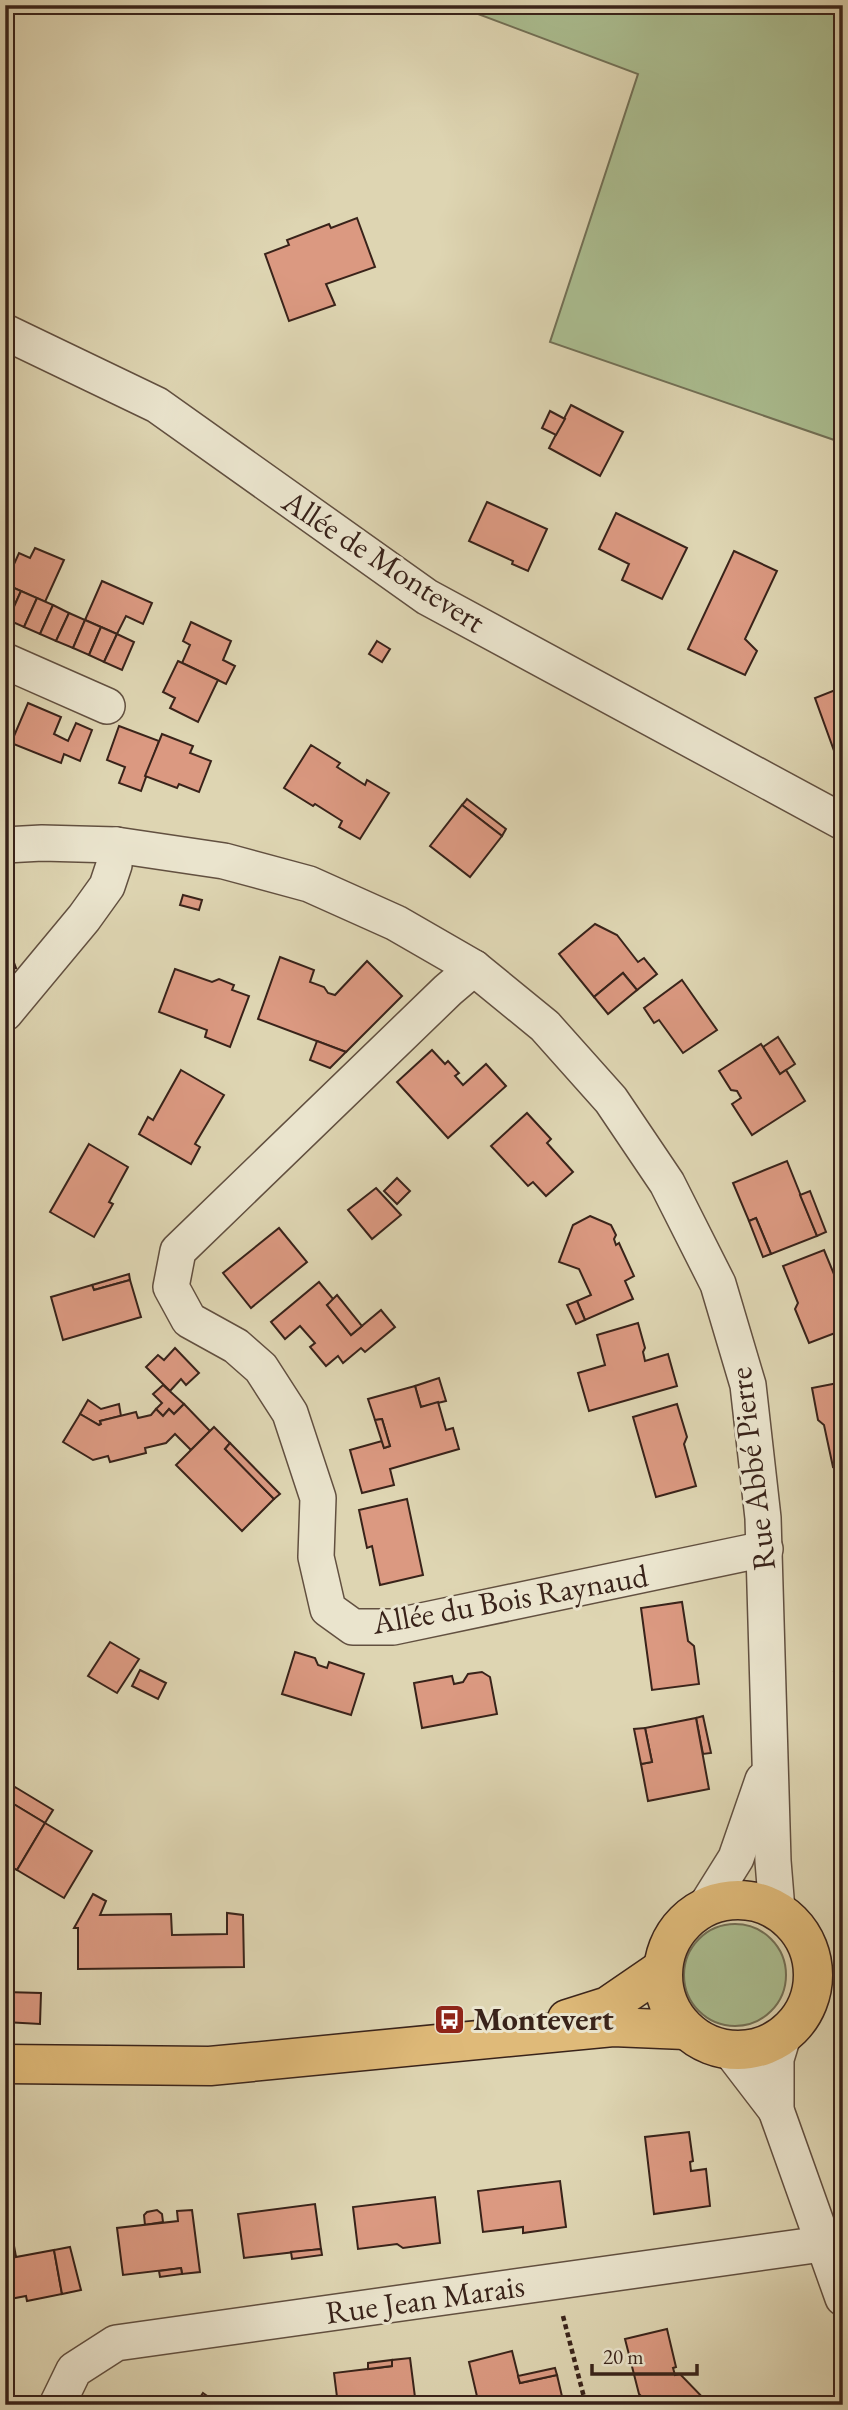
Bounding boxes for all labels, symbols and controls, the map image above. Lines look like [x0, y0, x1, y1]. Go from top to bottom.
street label: Allée de Montevert [274, 479, 493, 642]
street label: Rue Abbé Pierre [719, 1365, 785, 1573]
street label: Allée du Bois Raynaud [368, 1554, 652, 1644]
place label: Montevert [473, 1998, 614, 2040]
bus stop icon: Montevert [433, 2002, 467, 2036]
street label: Rue Jean Marais [323, 2264, 527, 2334]
scale bar [592, 2333, 698, 2377]
text: 20 m [603, 2343, 644, 2370]

